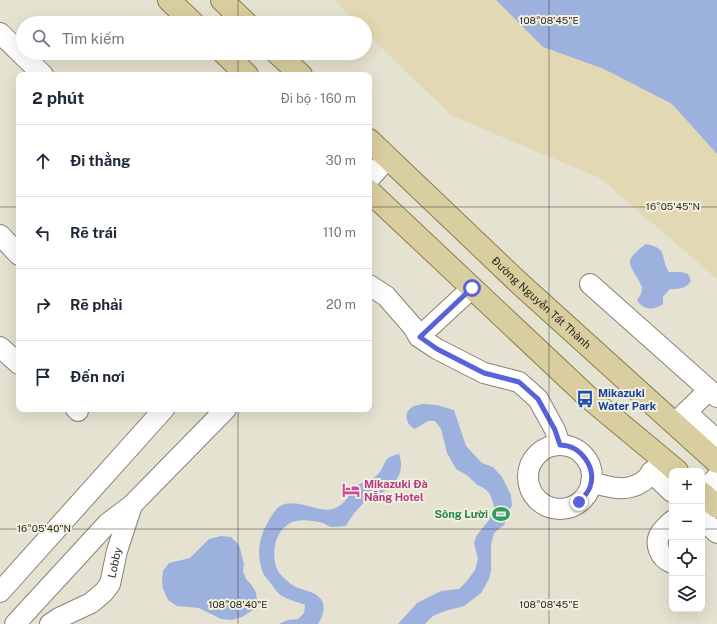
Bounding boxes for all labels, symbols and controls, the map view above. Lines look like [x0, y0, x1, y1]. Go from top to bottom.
text: 108°08'45"E [519, 14, 579, 26]
search box [16, 16, 372, 60]
icon: search [30, 27, 52, 49]
text: Tìm kiếm [62, 30, 124, 47]
text: 2 phút [32, 88, 84, 108]
text: Đi bộ · 160 m [281, 91, 356, 106]
icon: ahead [32, 150, 54, 172]
text: Đi thẳng [70, 152, 131, 169]
text: 30 m [326, 153, 356, 168]
text: 16°05'45"N [646, 200, 700, 212]
icon: left [32, 222, 54, 244]
text: Rẽ trái [70, 224, 117, 241]
text: 110 m [323, 225, 356, 240]
street label: Đường Nguyễn Tất Thành [489, 254, 593, 351]
route start [463, 279, 481, 297]
icon: right [32, 294, 54, 316]
text: Rẽ phải [70, 296, 123, 313]
text: 20 m [326, 297, 356, 312]
icon: arrive [32, 366, 54, 388]
text: Đến nơi [70, 368, 125, 385]
place label: Mikazuki Water Park [598, 387, 657, 412]
bus stop icon: Mikazuki Water Park [575, 389, 595, 409]
map controls [669, 468, 705, 612]
button: + [669, 468, 705, 504]
place label: Mikazuki Đà Nẵng Hotel [364, 478, 428, 503]
hotel icon: Mikazuki Đà Nẵng Hotel [341, 480, 361, 500]
route end [570, 493, 588, 511]
sports icon: Sông Lười [491, 504, 511, 524]
button: − [669, 504, 705, 540]
place label: Sông Lười [434, 508, 488, 520]
text: 16°05'40"N [17, 522, 71, 534]
button: locate [669, 540, 705, 576]
street label: Lobby [105, 545, 124, 579]
button: layers [669, 576, 705, 612]
text: 108°08'40"E [208, 598, 268, 610]
text: 108°08'45"E [519, 598, 579, 610]

